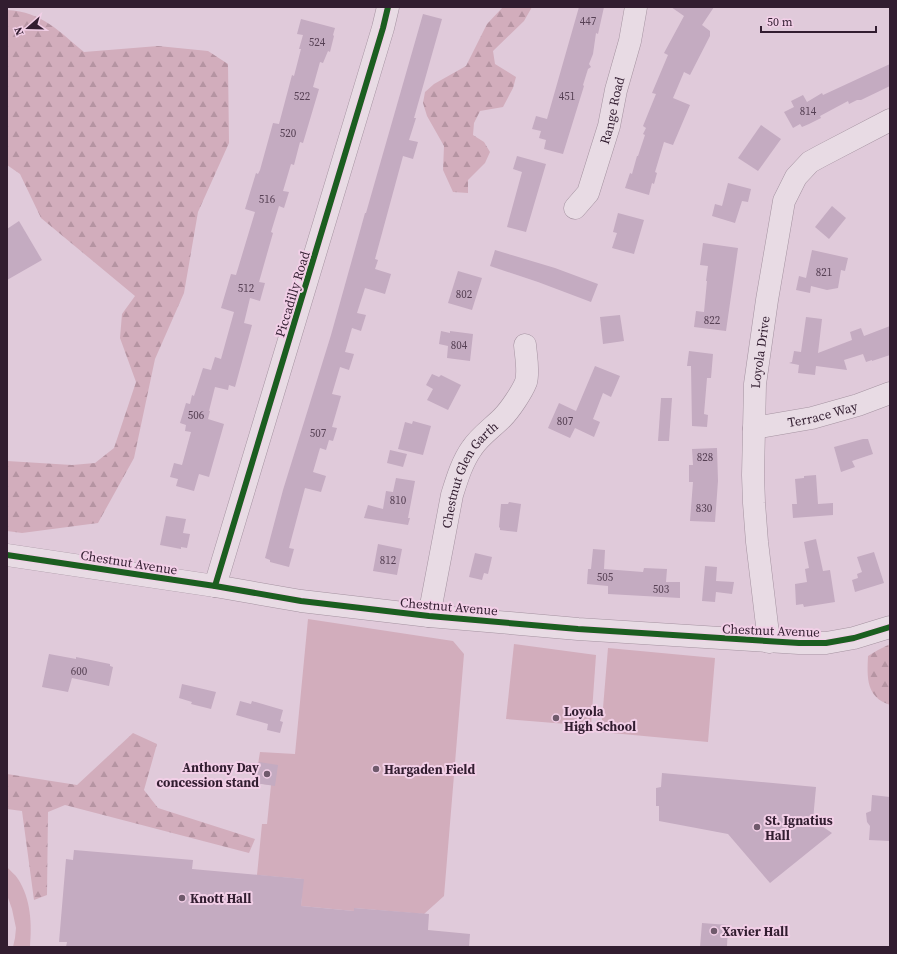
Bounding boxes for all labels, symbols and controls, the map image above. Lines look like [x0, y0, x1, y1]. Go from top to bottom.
north arrow [8, 8, 48, 48]
scale bar [761, 8, 876, 34]
house number: 447 [580, 14, 597, 29]
text: 50 m [767, 14, 793, 30]
text: N [11, 25, 27, 38]
house number: 524 [309, 35, 326, 50]
street label: Range Road [596, 74, 629, 146]
house number: 522 [294, 89, 311, 104]
house number: 451 [559, 89, 575, 104]
house number: 814 [800, 104, 817, 119]
house number: 520 [280, 126, 297, 141]
house number: 516 [259, 192, 276, 207]
street label: Piccadilly Road [271, 249, 314, 339]
house number: 821 [816, 265, 832, 280]
house number: 512 [238, 281, 255, 296]
house number: 802 [456, 287, 473, 302]
house number: 822 [704, 313, 721, 328]
street label: Loyola Drive [747, 315, 774, 389]
house number: 804 [451, 338, 468, 353]
street label: Terrace Way [786, 397, 860, 431]
house number: 506 [188, 408, 205, 423]
house number: 807 [557, 414, 574, 429]
street label: Chestnut Glen Garth [438, 418, 502, 530]
house number: 507 [310, 426, 327, 441]
house number: 828 [697, 450, 713, 465]
house number: 810 [390, 493, 407, 508]
house number: 830 [696, 501, 713, 516]
street label: Chestnut Avenue [79, 546, 179, 579]
house number: 812 [380, 553, 397, 568]
house number: 505 [597, 570, 614, 585]
house number: 503 [653, 582, 670, 597]
street label: Chestnut Avenue [399, 594, 499, 619]
street label: Chestnut Avenue [722, 620, 821, 641]
house number: 600 [71, 664, 88, 679]
place label: Loyola High School [564, 703, 636, 735]
marker: Loyola High School [551, 713, 561, 723]
place label: Anthony Day concession stand [157, 759, 259, 791]
place label: Hargaden Field [384, 761, 476, 778]
marker: Hargaden Field [371, 764, 381, 774]
marker: Anthony Day concession stand [262, 769, 272, 779]
place label: St. Ignatius Hall [765, 812, 833, 844]
marker: St. Ignatius Hall [752, 822, 762, 832]
place label: Knott Hall [190, 890, 251, 907]
marker: Knott Hall [177, 893, 187, 903]
place label: Xavier Hall [722, 923, 789, 940]
marker: Xavier Hall [709, 926, 719, 936]

